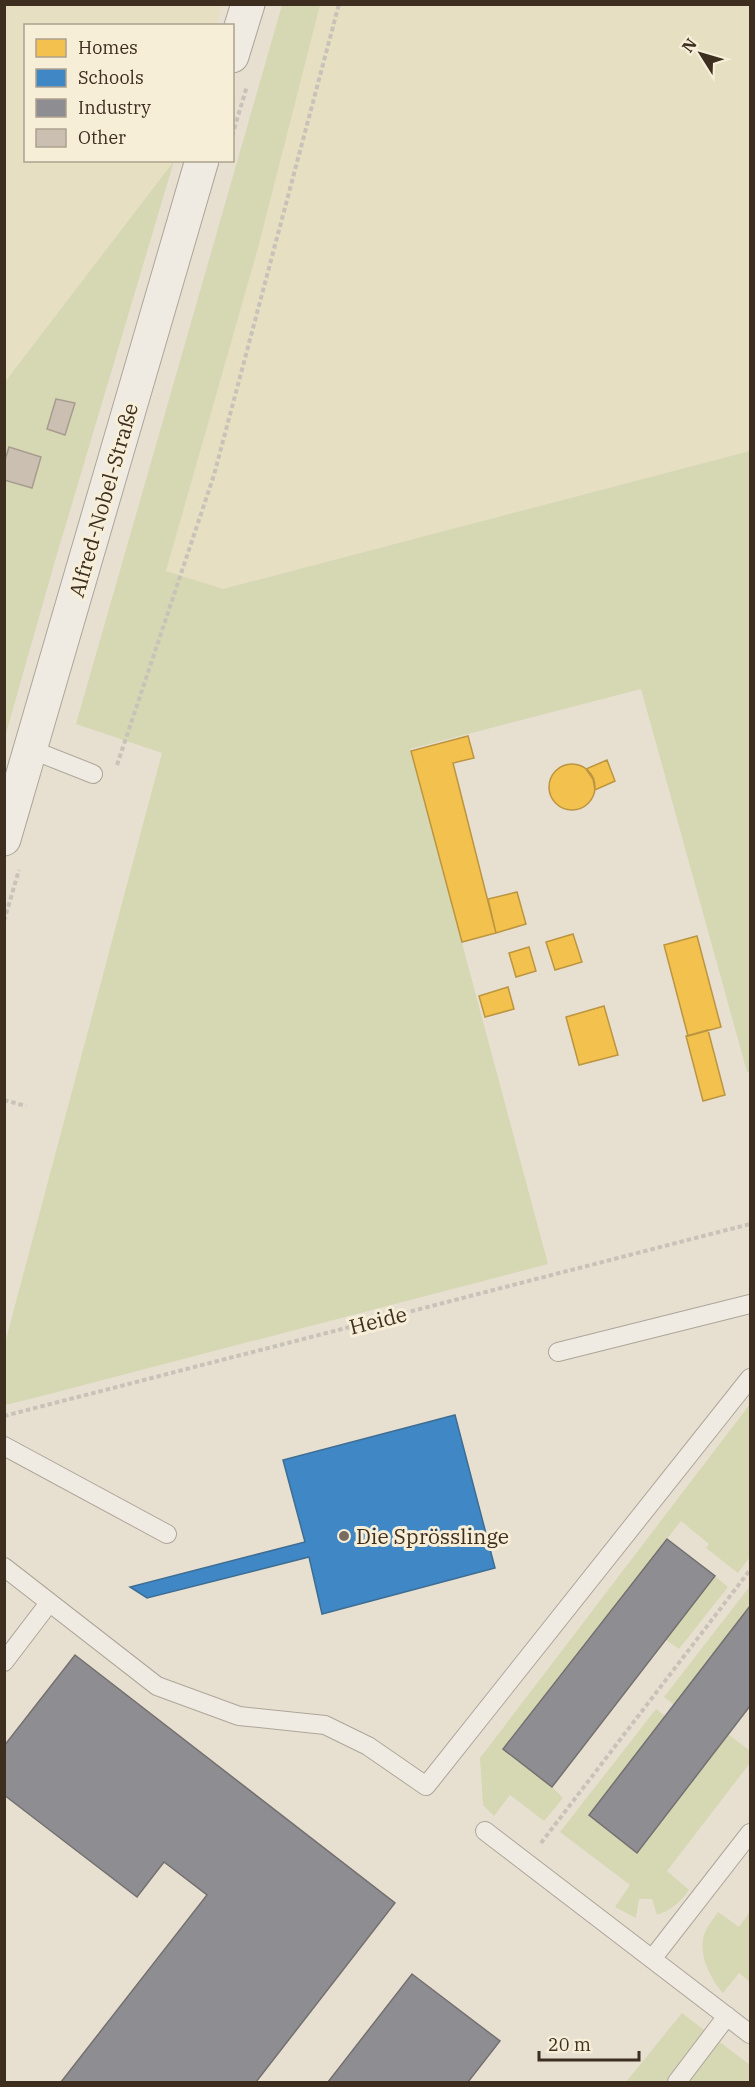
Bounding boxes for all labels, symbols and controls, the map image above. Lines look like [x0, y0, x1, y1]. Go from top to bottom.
legend [24, 24, 234, 162]
north arrow [671, 24, 731, 84]
text: N [677, 34, 701, 56]
text: Homes [78, 36, 138, 59]
text: Schools [78, 66, 144, 89]
text: Industry [78, 96, 151, 119]
text: Other [78, 126, 126, 149]
street label: Alfred-Nobel-Straße [62, 400, 144, 600]
street label: Heide [346, 1299, 410, 1341]
place label: Die Sprösslinge [356, 1522, 509, 1550]
marker: Die Sprösslinge [337, 1529, 351, 1543]
scale bar [539, 2024, 640, 2062]
text: 20 m [548, 2033, 591, 2056]

